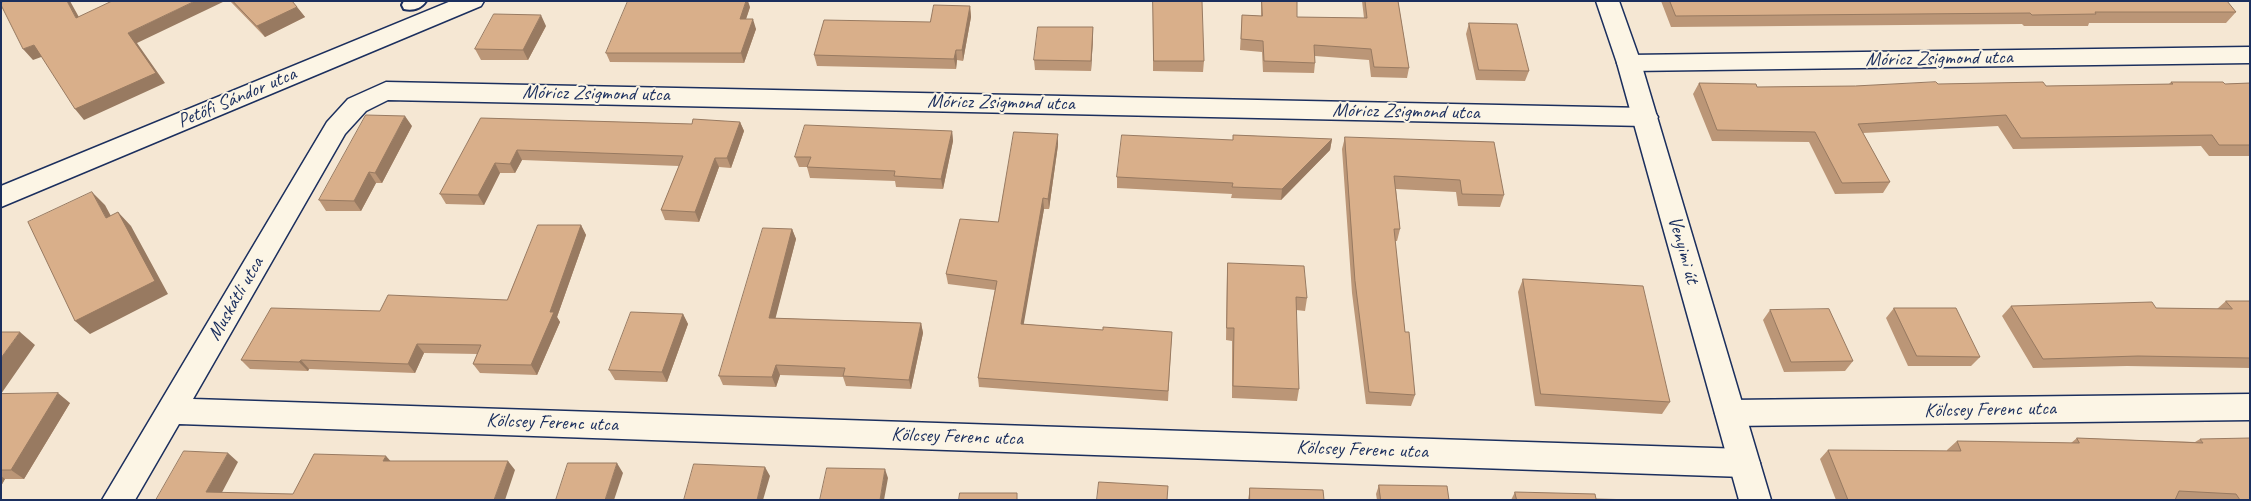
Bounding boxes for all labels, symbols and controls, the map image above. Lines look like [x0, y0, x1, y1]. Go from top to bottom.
street label: Móricz Zsigmond utca [1865, 46, 2013, 72]
street label: Petőfi Sándor utca [174, 62, 300, 134]
street label: Móricz Zsigmond utca [522, 81, 670, 107]
street label: Móricz Zsigmond utca [927, 90, 1075, 116]
street label: Móricz Zsigmond utca [1332, 99, 1480, 125]
street label: Venyimi út [1662, 214, 1704, 286]
street label: Muskátli utca [203, 253, 269, 345]
street label: Kölcsey Ferenc utca [1924, 397, 2056, 423]
street label: Kölcsey Ferenc utca [486, 409, 618, 437]
street label: Kölcsey Ferenc utca [891, 423, 1023, 451]
street label: Kölcsey Ferenc utca [1296, 436, 1428, 464]

